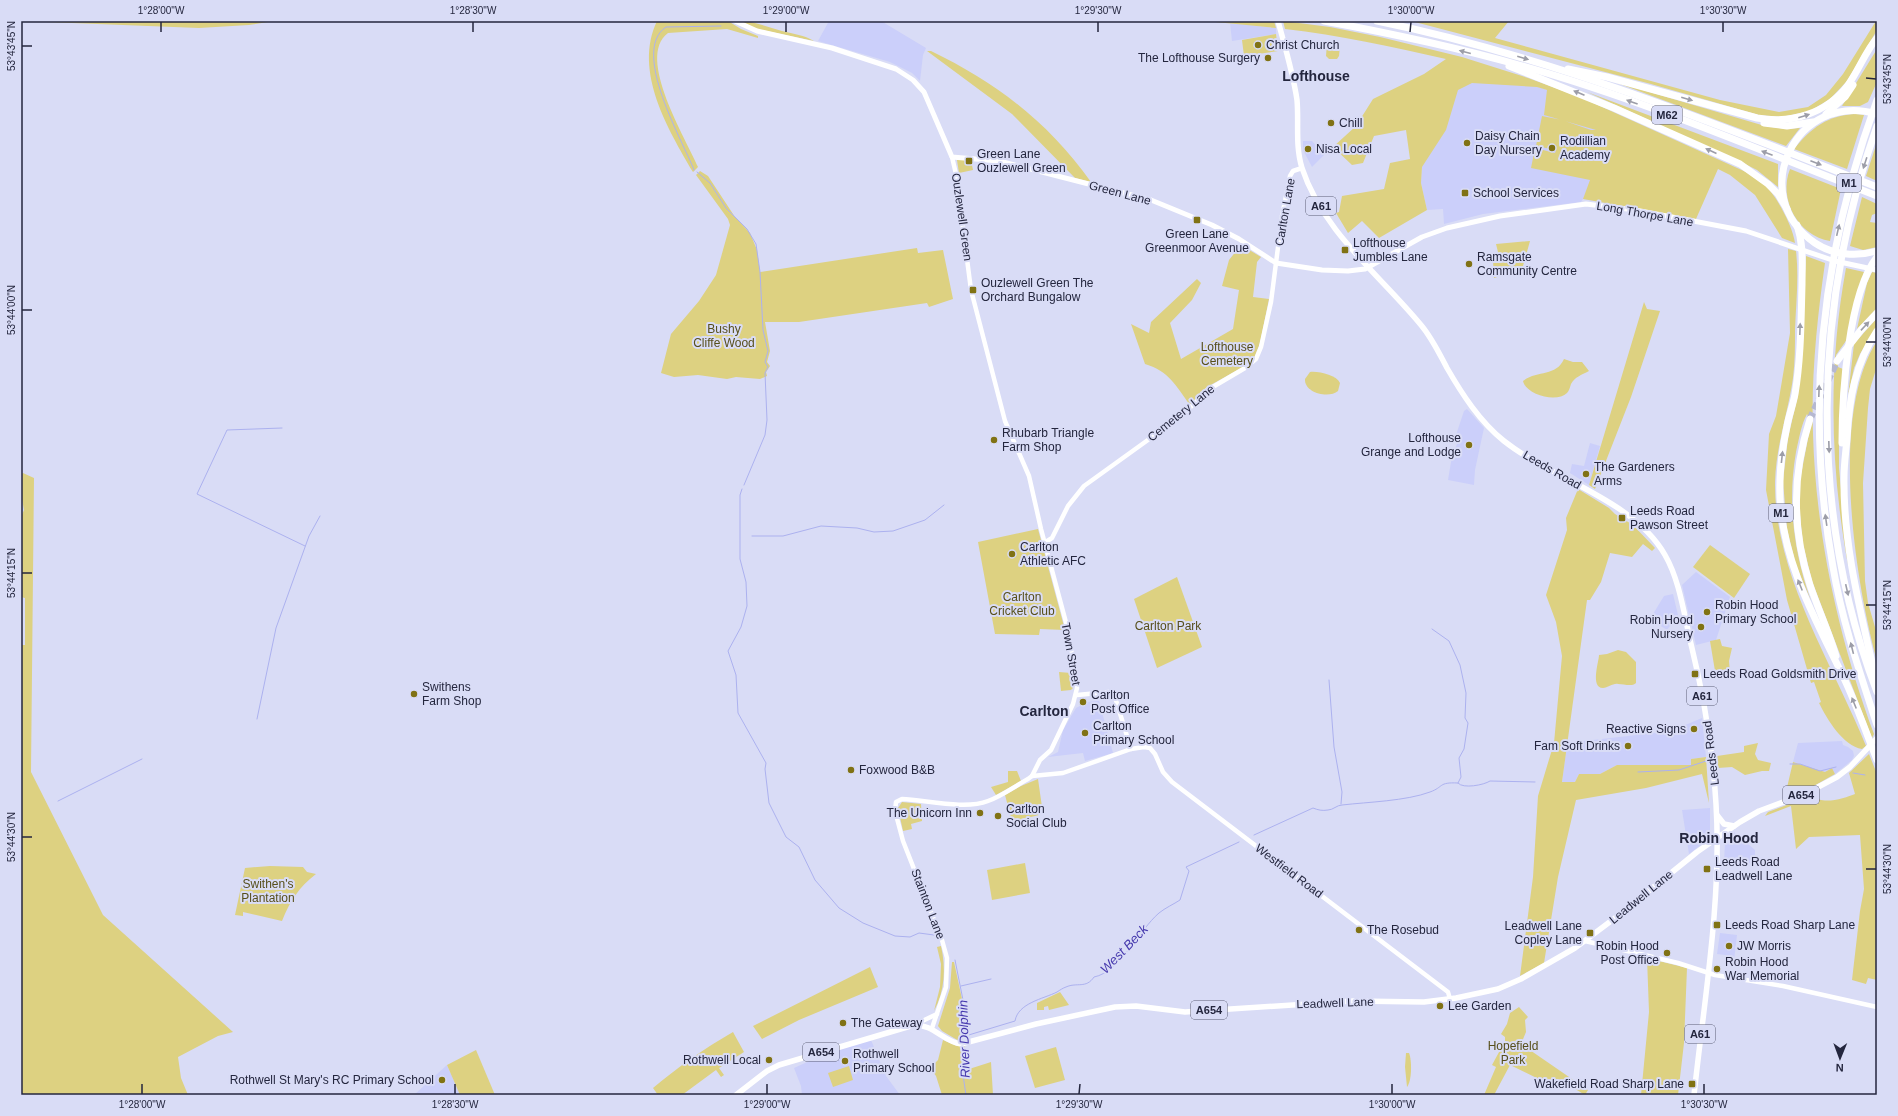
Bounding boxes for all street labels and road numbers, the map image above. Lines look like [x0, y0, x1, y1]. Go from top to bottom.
road number: M62 [1652, 106, 1682, 124]
street label: Ouzlewell Green [949, 172, 975, 262]
road number: M1 [1837, 174, 1861, 192]
street label: Carlton Lane [1272, 177, 1298, 247]
street label: Green Lane [1088, 178, 1153, 208]
road number: A61 [1306, 197, 1336, 215]
street label: Long Thorpe Lane [1596, 199, 1695, 229]
street label: Cemetery Lane [1145, 382, 1218, 444]
street label: Leeds Road [1520, 448, 1584, 492]
road number: M1 [1769, 504, 1793, 522]
street label: Town Street [1059, 622, 1084, 687]
road number: A61 [1687, 687, 1717, 705]
street label: Leeds Road [1700, 720, 1722, 786]
road number: A654 [1783, 786, 1819, 804]
street label: Westfield Road [1252, 841, 1326, 901]
street label: Stainton Lane [908, 867, 948, 941]
street label: Leadwell Lane [1607, 867, 1676, 927]
street label: Leadwell Lane [1296, 995, 1374, 1011]
road number: A654 [1191, 1001, 1227, 1019]
road number: A61 [1685, 1025, 1715, 1043]
road number: A654 [803, 1043, 839, 1061]

